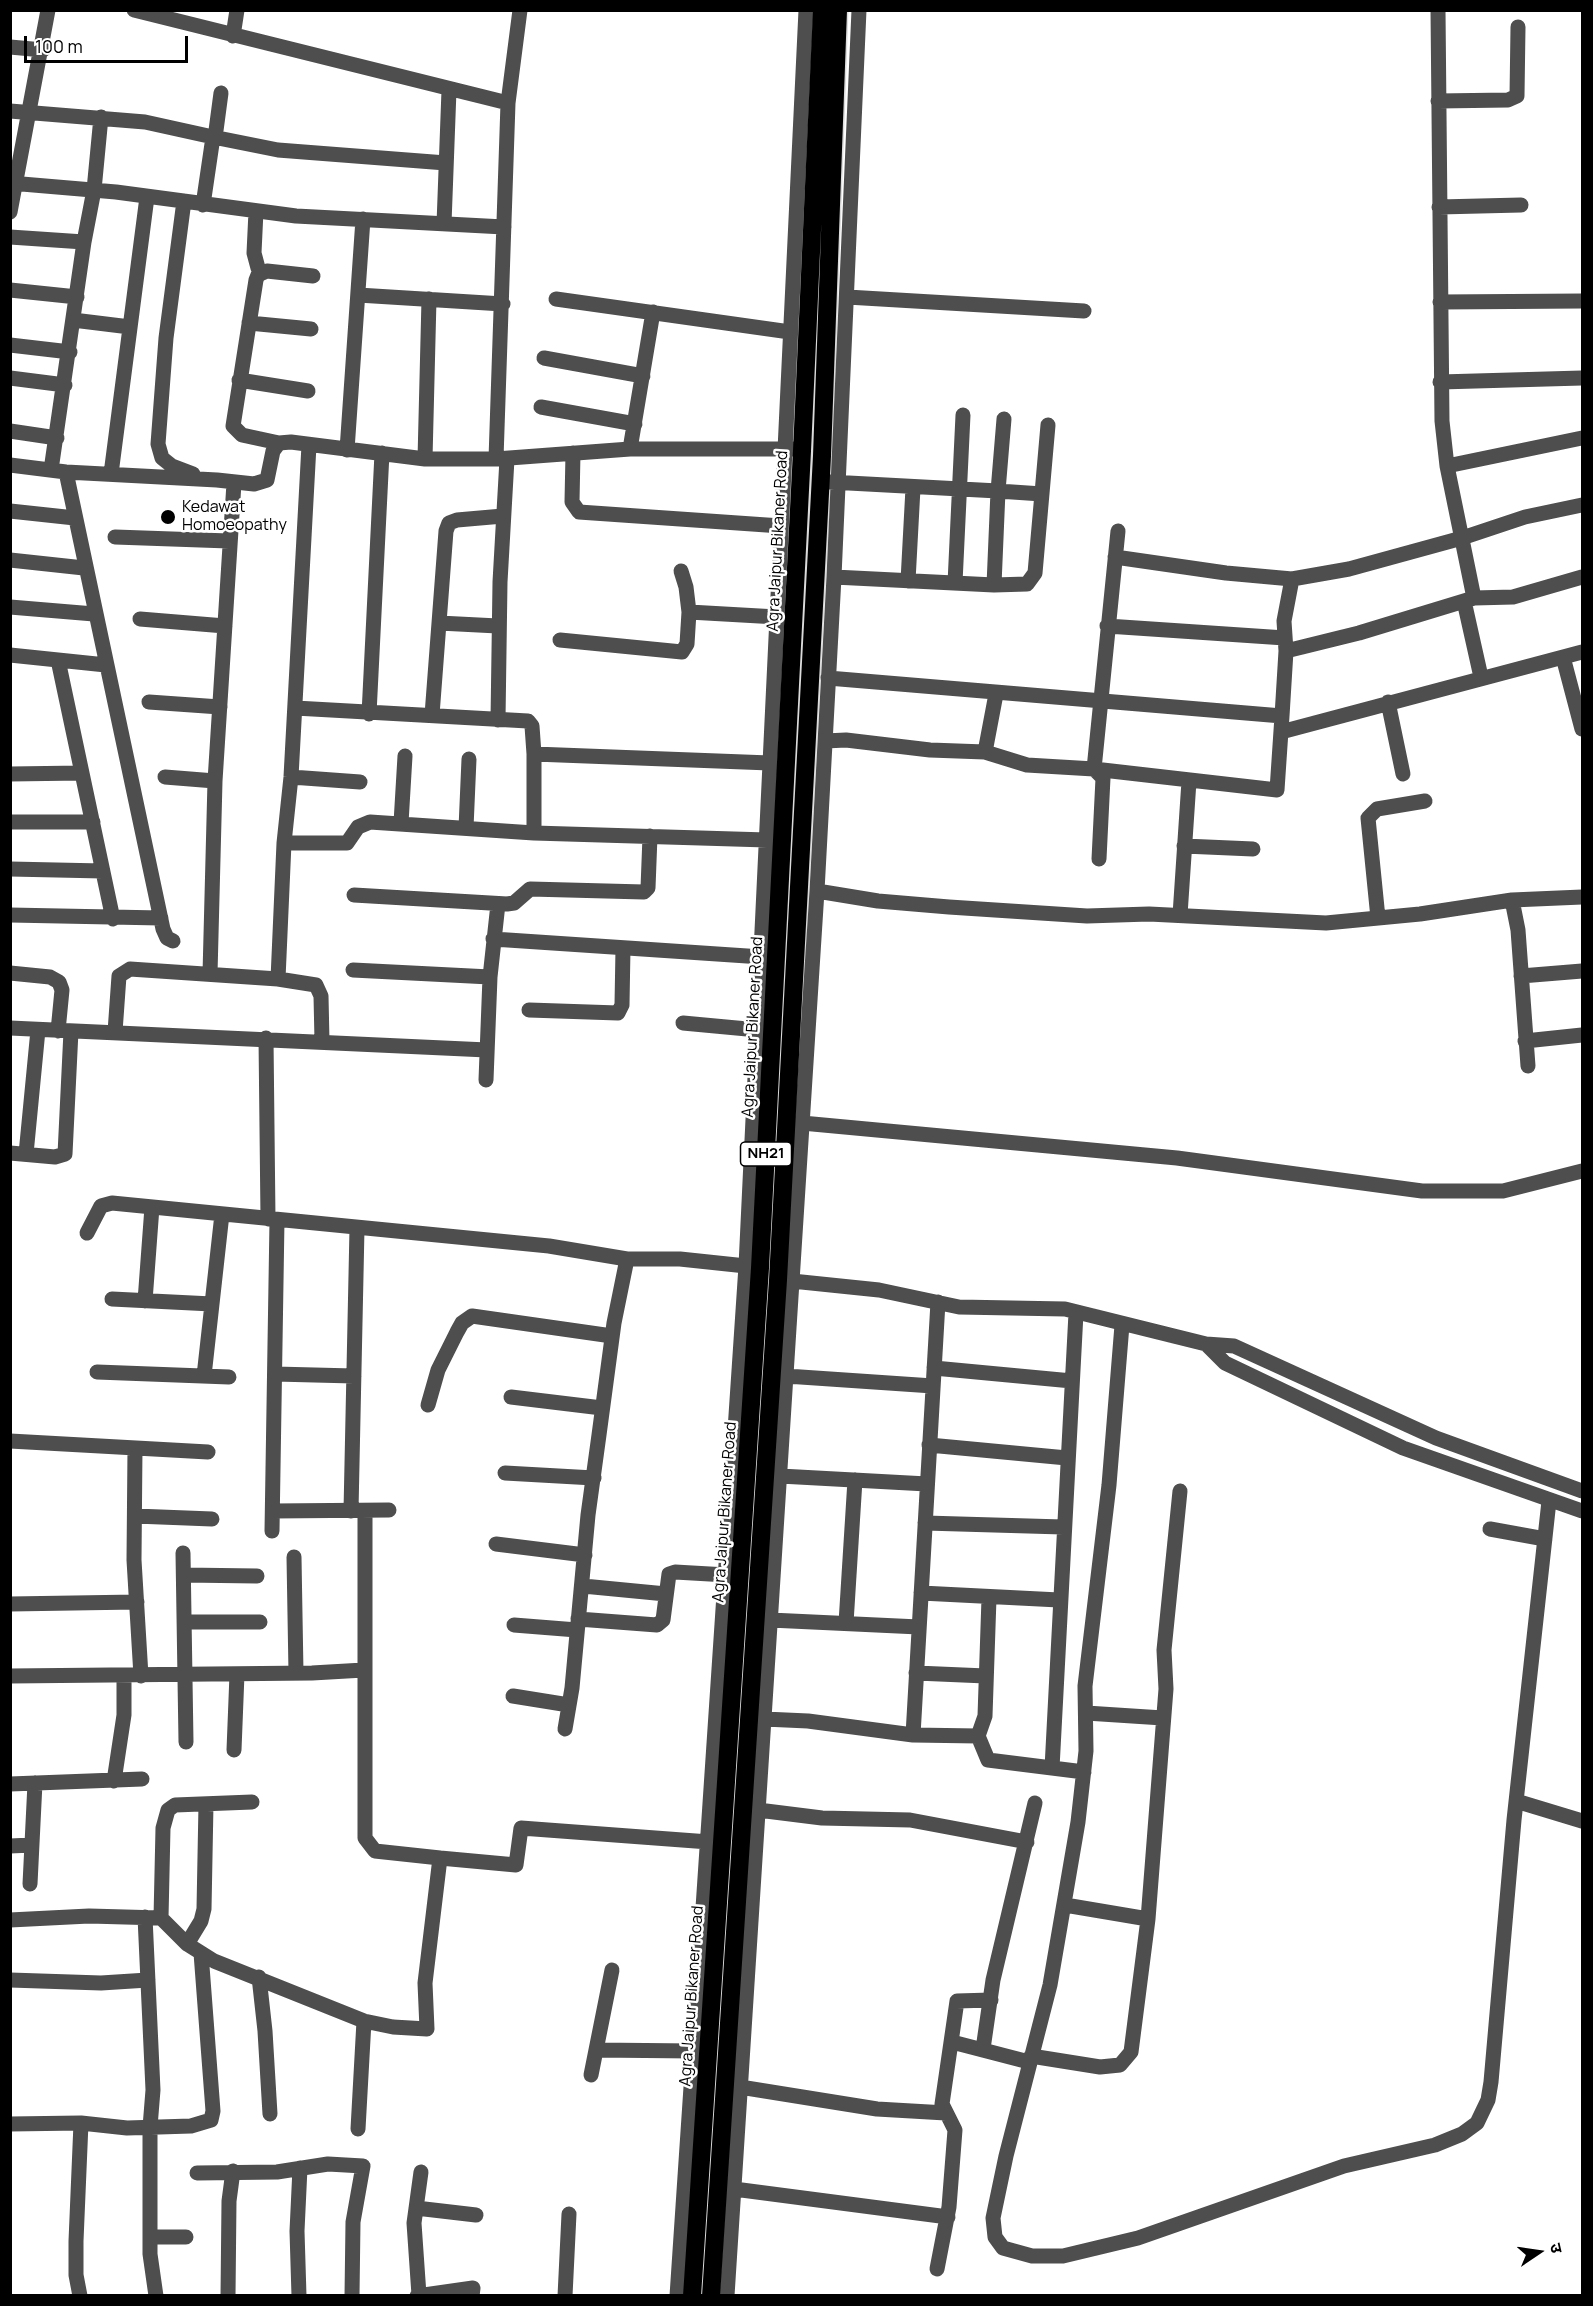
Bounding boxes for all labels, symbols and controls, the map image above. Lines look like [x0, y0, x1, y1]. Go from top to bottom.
scale bar [27, 24, 190, 62]
text: 100 m [35, 34, 83, 58]
street label: Agra Jaipur Bikaner Road [764, 450, 792, 632]
place label: Kedawat Homoeopathy [182, 498, 287, 536]
marker: Kedawat Homoeopathy [159, 508, 177, 526]
street label: Agra Jaipur Bikaner Road [739, 936, 767, 1118]
road number: NH21 [740, 1142, 792, 1166]
street label: Agra Jaipur Bikaner Road [709, 1421, 741, 1603]
street label: Agra Jaipur Bikaner Road [676, 1905, 708, 2087]
north arrow [1509, 2222, 1569, 2282]
text: उ [1545, 2241, 1568, 2255]

